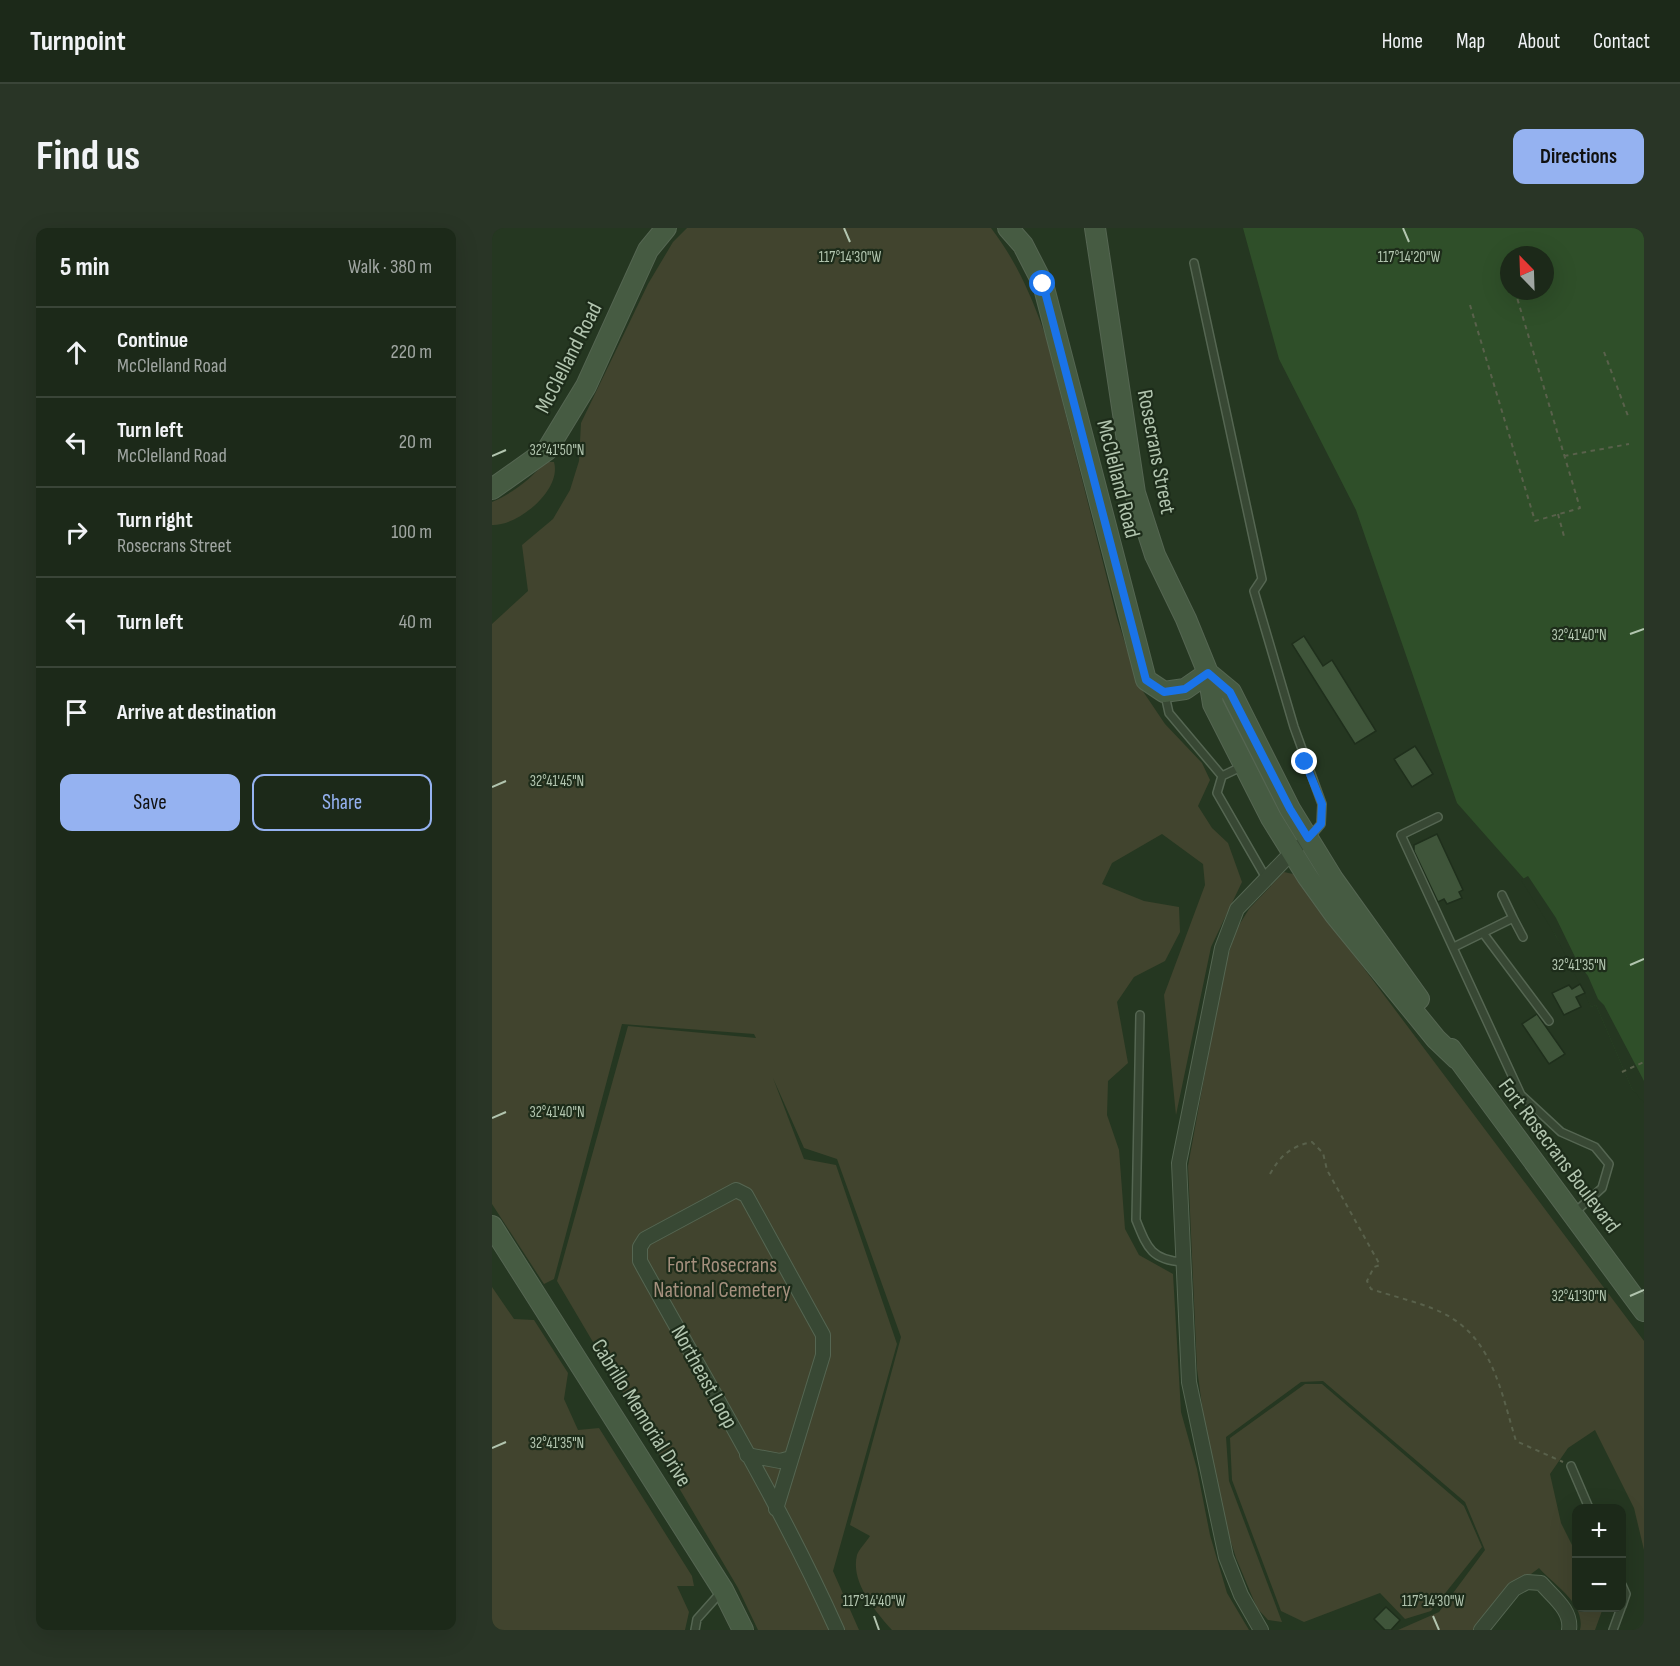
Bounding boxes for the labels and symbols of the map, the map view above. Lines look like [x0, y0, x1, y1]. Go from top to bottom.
north arrow [1500, 246, 1554, 300]
text: 117°14'30"W [819, 248, 881, 267]
text: 117°14'20"W [1378, 248, 1440, 267]
route start [1029, 270, 1055, 296]
street label: McClelland Road [530, 298, 608, 418]
street label: Rosecrans Street [1131, 388, 1181, 517]
street label: McClelland Road [1090, 417, 1146, 541]
text: 32°41'50"N [530, 441, 584, 460]
text: 32°41'40"N [1551, 626, 1607, 645]
route end [1291, 748, 1317, 774]
text: 32°41'45"N [530, 772, 584, 791]
text: 32°41'35"N [1552, 956, 1606, 975]
street label: Fort Rosecrans Boulevard [1492, 1073, 1626, 1239]
text: 32°41'40"N [529, 1103, 585, 1122]
park label: Fort Rosecrans National Cemetery [653, 1252, 791, 1304]
text: 32°41'30"N [1551, 1287, 1607, 1306]
street label: Northeast Loop [665, 1321, 743, 1433]
street label: Cabrillo Memorial Drive [585, 1334, 697, 1492]
text: 32°41'35"N [530, 1434, 584, 1453]
text: 117°14'40"W [843, 1592, 905, 1611]
text: 117°14'30"W [1402, 1592, 1464, 1611]

